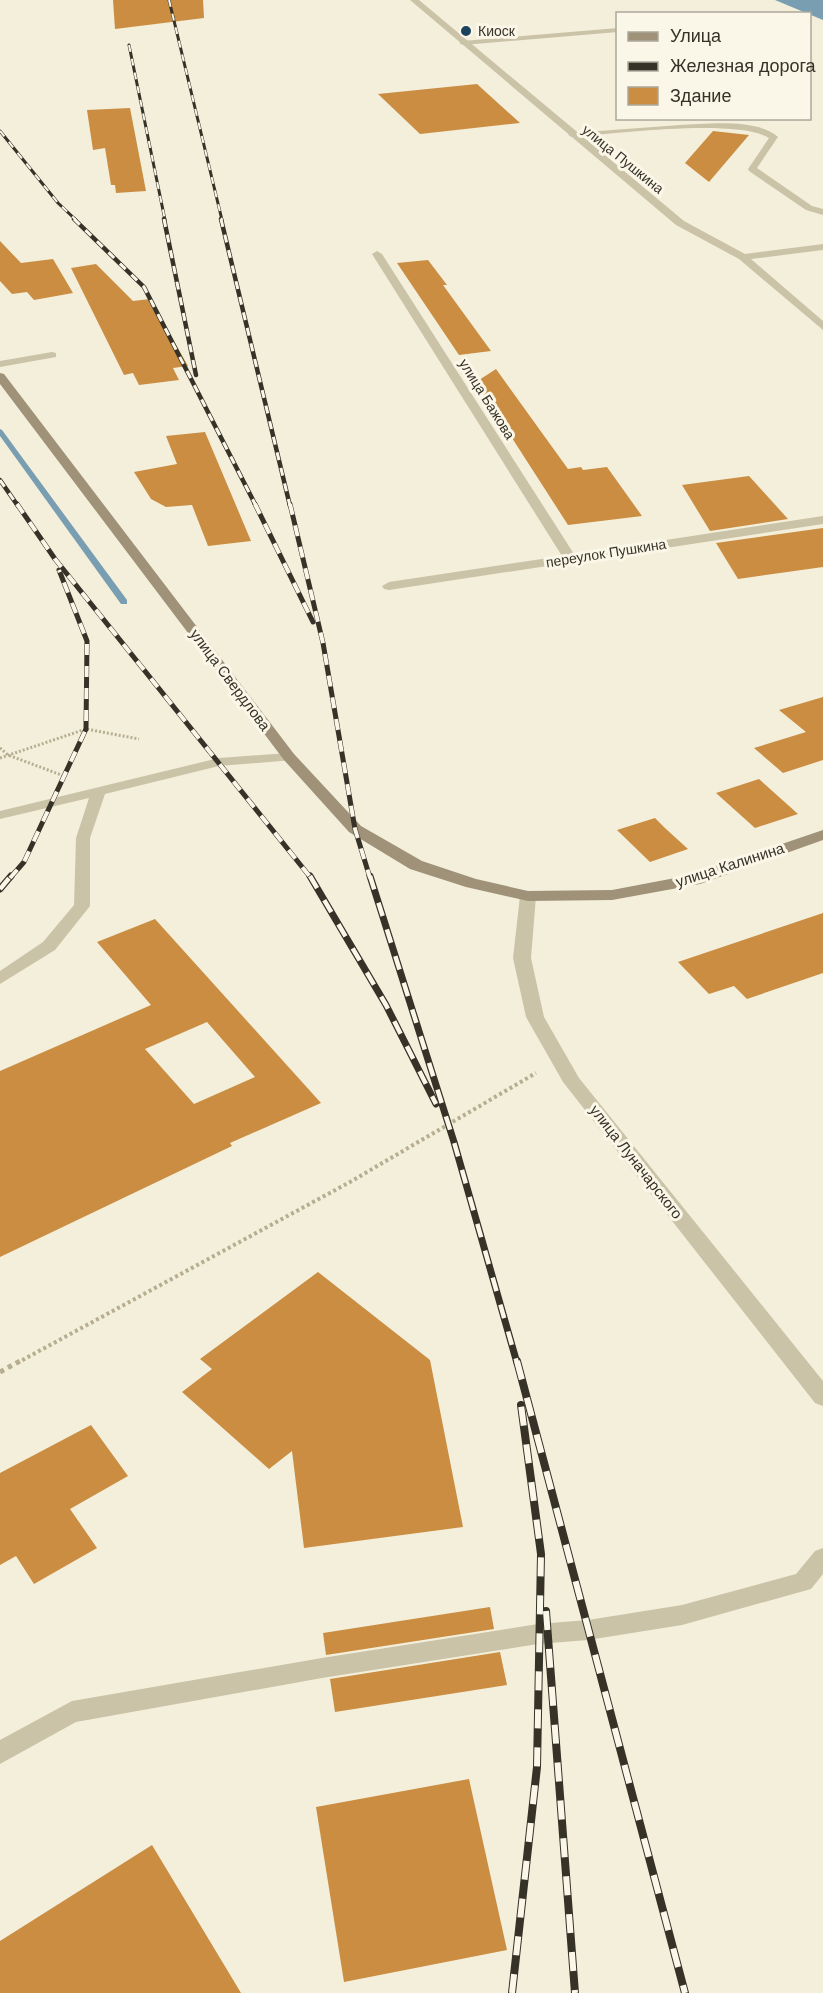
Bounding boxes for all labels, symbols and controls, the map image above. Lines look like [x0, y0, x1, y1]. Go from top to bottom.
legend [616, 12, 811, 120]
place label: Киоск [478, 23, 516, 39]
marker: Киоск [459, 24, 473, 38]
text: Улица [670, 26, 722, 46]
text: Железная дорога [670, 56, 817, 76]
text: Здание [670, 86, 731, 106]
street label: улица Пушкина [579, 121, 667, 197]
street label: улица Бажова [456, 356, 518, 442]
street label: переулок Пушкина [545, 536, 667, 570]
street label: улица Свердлова [187, 626, 274, 734]
street label: улица Калинина [674, 839, 787, 890]
street label: улица Луначарского [587, 1101, 686, 1222]

